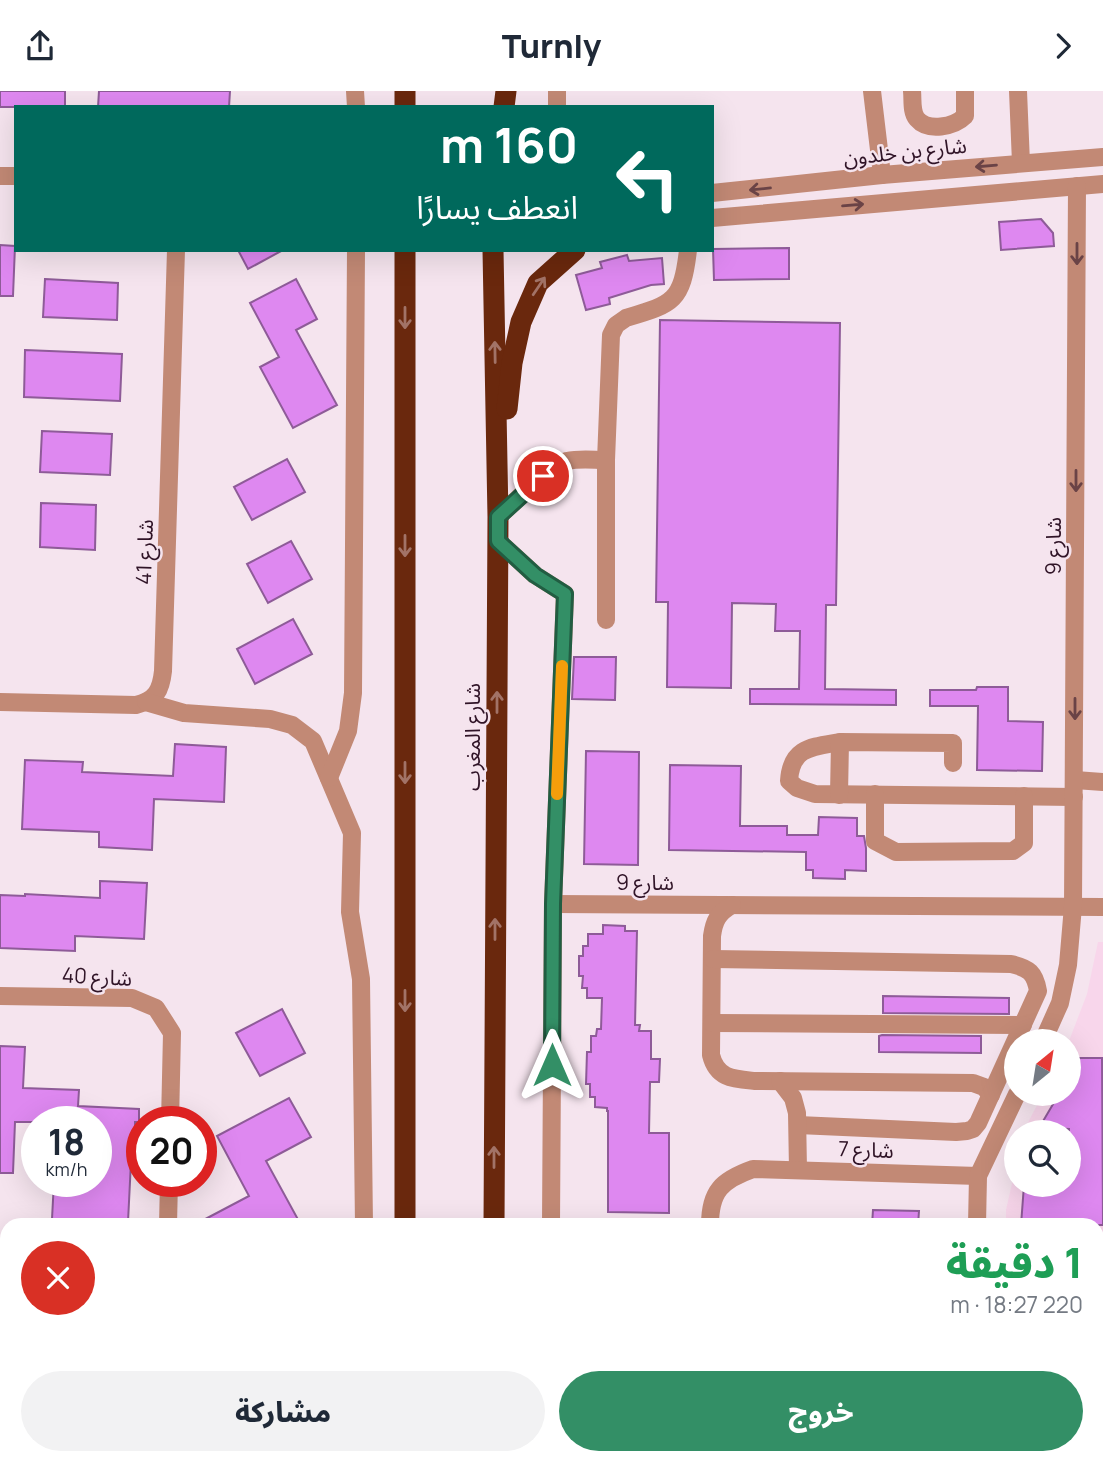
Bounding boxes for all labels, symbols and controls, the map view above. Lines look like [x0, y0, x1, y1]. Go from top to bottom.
text: Turnly [502, 24, 601, 68]
icon: share [21, 27, 59, 65]
icon: forward [1044, 27, 1082, 65]
text: 160 m [440, 111, 578, 178]
street label: شارع بن خلدون [842, 131, 968, 173]
icon: left [602, 133, 693, 224]
one-way arrow [975, 160, 998, 173]
one-way arrow [749, 183, 772, 196]
text: انعطف يسارًا [416, 185, 578, 229]
one-way arrow [842, 198, 864, 211]
one-way arrow [1070, 242, 1084, 265]
one-way arrow [531, 277, 546, 296]
one-way arrow [398, 307, 412, 330]
one-way arrow [488, 341, 501, 364]
pin [513, 446, 573, 506]
icon: arrive [524, 457, 562, 495]
one-way arrow [1069, 470, 1083, 493]
street label: شارع 9 [1039, 517, 1069, 575]
street label: شارع 41 [129, 519, 161, 585]
one-way arrow [398, 534, 412, 557]
street label: شارع المغرب [458, 683, 488, 791]
one-way arrow [490, 691, 504, 714]
one-way arrow [1068, 697, 1082, 720]
one-way arrow [398, 762, 412, 785]
street label: شارع 9 [616, 868, 674, 898]
one-way arrow [489, 918, 502, 941]
street label: شارع 40 [61, 960, 133, 994]
one-way arrow [398, 989, 412, 1012]
position arrow [515, 1028, 589, 1102]
north arrow [1004, 1029, 1082, 1106]
map controls [1004, 1029, 1081, 1197]
speed limit sign: 20 [126, 1106, 217, 1197]
text: 18 [48, 1118, 85, 1166]
button: search [1004, 1120, 1081, 1197]
street label: شارع 7 [838, 1134, 894, 1166]
one-way arrow [487, 1146, 501, 1169]
text: km/h [46, 1157, 87, 1181]
text: 1 دقيقة [946, 1233, 1083, 1291]
button: close [21, 1241, 95, 1315]
text: 220 m · 18:27 [950, 1288, 1083, 1320]
button: مشاركة [21, 1371, 545, 1451]
button: خروج [559, 1371, 1083, 1451]

